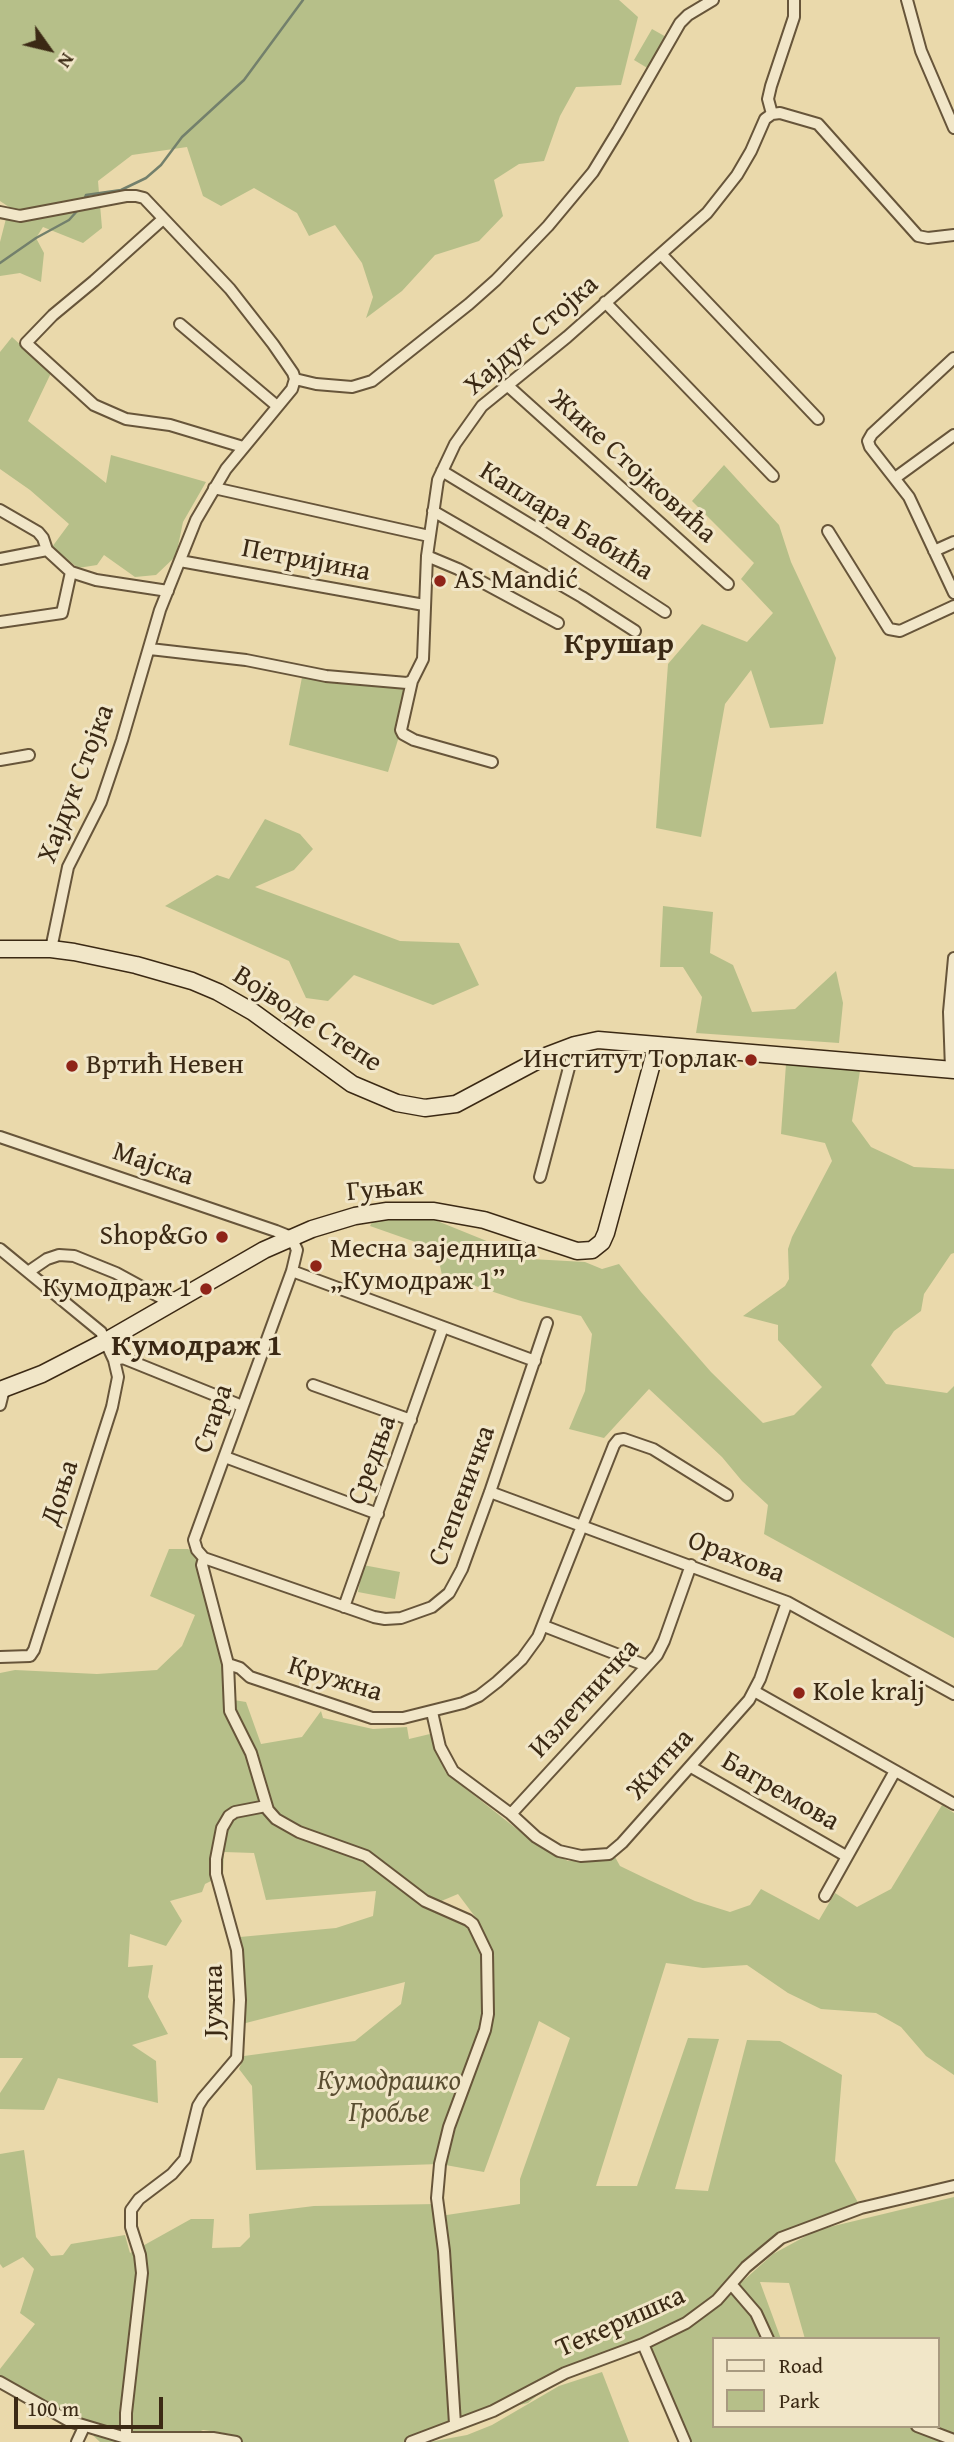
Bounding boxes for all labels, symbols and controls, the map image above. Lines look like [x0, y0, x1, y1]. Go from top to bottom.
north arrow [14, 14, 84, 84]
text: N [51, 48, 82, 74]
street label: Хајдук Стојка [458, 269, 606, 403]
street label: Жике Стојковића [541, 383, 723, 551]
street label: Каплара Бабића [473, 455, 659, 589]
street label: Петријина [239, 532, 373, 590]
place label: AS Mandić [454, 564, 578, 598]
marker: AS Mandić [432, 573, 448, 589]
district label: Крушар [564, 627, 674, 663]
street label: Хајдук Стојка [31, 700, 123, 868]
street label: Војводе Степе [226, 959, 388, 1081]
place label: Институт Торлак [523, 1043, 737, 1077]
place label: Вртић Невен [86, 1049, 244, 1083]
marker: Институт Торлак [743, 1052, 759, 1068]
marker: Вртић Невен [64, 1058, 80, 1074]
street label: Мајска [108, 1136, 198, 1194]
street label: Гуњак [345, 1170, 425, 1210]
place label: Shop&Go [100, 1220, 208, 1254]
marker: Shop&Go [214, 1229, 230, 1245]
place label: Месна заједница „Кумодраж 1” [330, 1233, 537, 1299]
marker: Месна заједница „Кумодраж 1” [308, 1258, 324, 1274]
place label: Кумодраж 1 [42, 1272, 192, 1306]
marker: Кумодраж 1 [198, 1281, 214, 1297]
district label: Кумодраж 1 [111, 1329, 283, 1365]
street label: Стара [187, 1380, 241, 1458]
street label: Средња [341, 1411, 405, 1509]
street label: Степеничка [422, 1421, 504, 1571]
street label: Доња [35, 1456, 87, 1530]
street label: Орахова [683, 1524, 789, 1592]
street label: Излетничка [523, 1632, 647, 1766]
street label: Кружна [284, 1650, 386, 1710]
place label: Kole kralj [813, 1676, 925, 1710]
marker: Kole kralj [791, 1685, 807, 1701]
street label: Житна [620, 1722, 702, 1808]
street label: Багремова [715, 1745, 845, 1839]
street label: Јужна [198, 1964, 232, 2038]
park label: Кумодрашко Гробље [317, 2065, 461, 2131]
street label: Текеришка [551, 2280, 691, 2366]
legend [712, 2337, 940, 2428]
text: Road [779, 2350, 823, 2381]
scale bar [18, 2382, 166, 2426]
text: Park [779, 2385, 820, 2416]
text: 100 m [27, 2393, 79, 2424]

